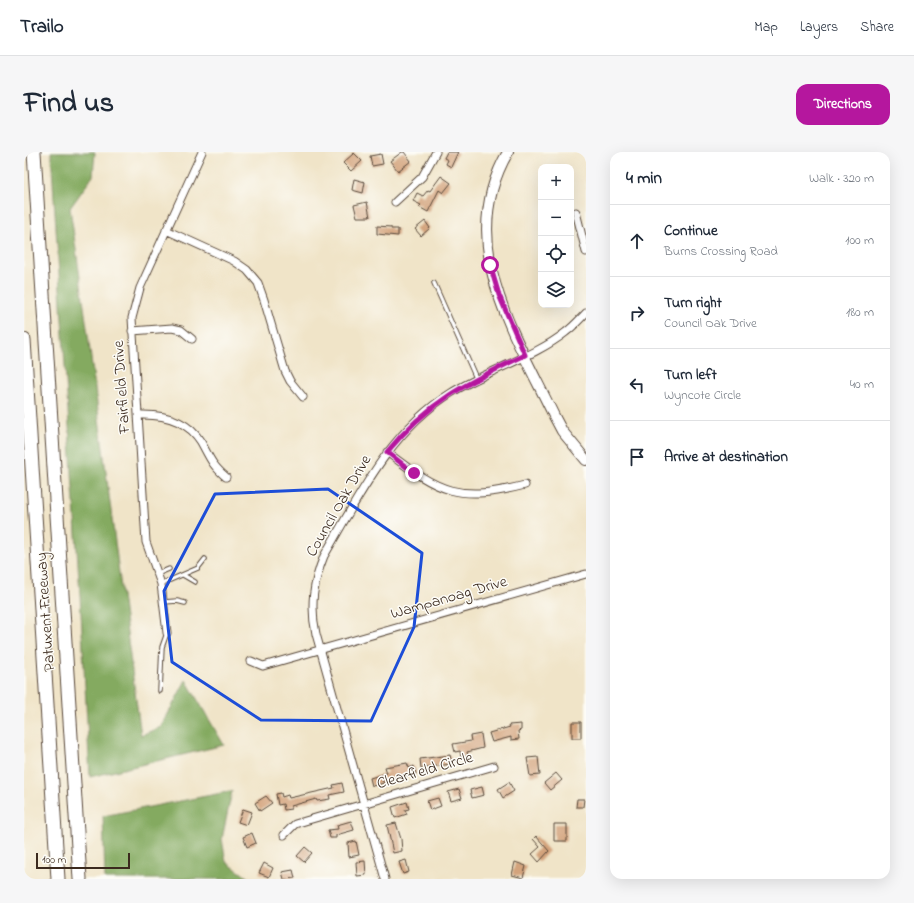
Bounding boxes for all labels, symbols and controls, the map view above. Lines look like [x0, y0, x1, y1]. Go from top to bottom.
text: Trailo [20, 14, 64, 41]
text: Map [754, 17, 778, 38]
text: Layers [800, 17, 838, 38]
text: Share [860, 17, 894, 38]
text: Find us [24, 84, 114, 125]
button: Directions [796, 84, 890, 125]
map controls [538, 164, 574, 308]
button: + [538, 164, 574, 200]
text: 4 min [626, 166, 662, 191]
text: Walk · 320 m [809, 169, 874, 188]
button: − [538, 200, 574, 236]
text: Continue [664, 220, 718, 242]
icon: ahead [626, 230, 648, 252]
text: 100 m [845, 231, 874, 250]
button: locate [538, 236, 574, 272]
text: Burns Crossing Road [664, 242, 778, 261]
route start [481, 256, 499, 274]
button: layers [538, 272, 574, 308]
text: Turn right [664, 292, 722, 314]
icon: right [626, 302, 648, 324]
text: 180 m [846, 303, 874, 322]
text: Council Oak Drive [664, 314, 757, 333]
street label: Fairfield Drive [107, 339, 137, 435]
text: Turn left [664, 364, 717, 386]
icon: left [626, 374, 648, 396]
text: 40 m [850, 375, 874, 394]
text: Wyncote Circle [664, 386, 741, 405]
icon: arrive [626, 446, 648, 468]
text: Arrive at destination [664, 446, 788, 468]
street label: Council Oak Drive [300, 450, 378, 562]
route end [405, 464, 423, 482]
street label: Patuxent Freeway [30, 551, 62, 672]
street label: Wampanoag Drive [388, 570, 511, 626]
street label: Clearfield Circle [374, 746, 477, 796]
scale bar [36, 851, 130, 870]
text: 100 m [42, 852, 66, 868]

